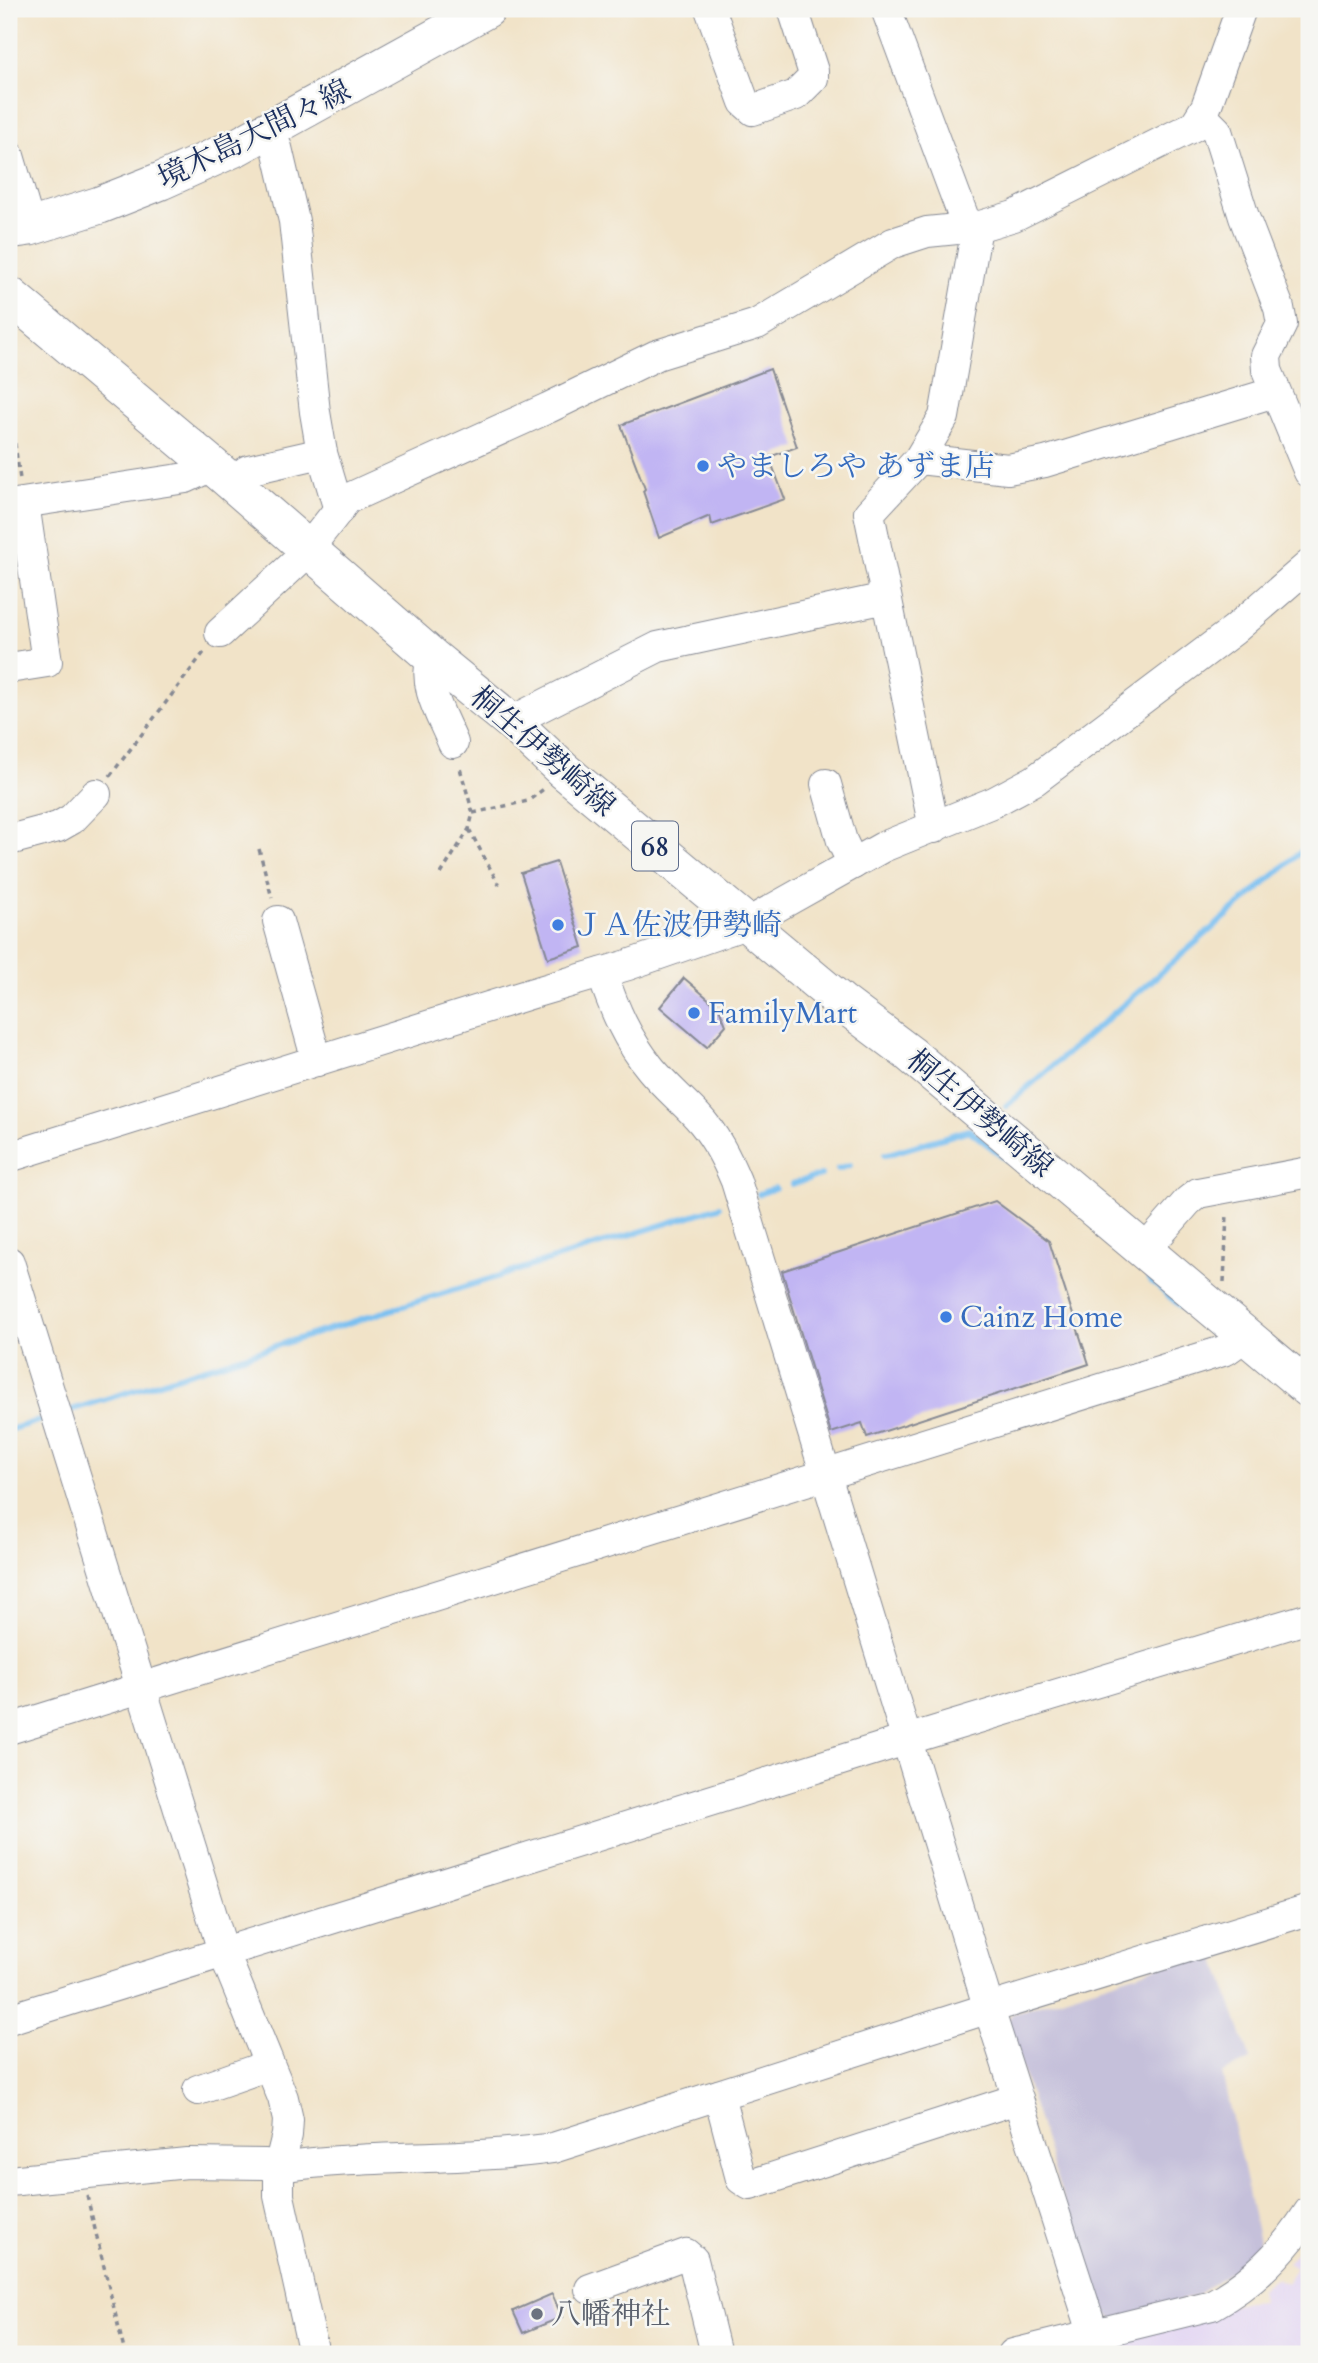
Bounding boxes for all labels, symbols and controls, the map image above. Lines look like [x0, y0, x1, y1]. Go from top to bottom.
street label: 境木島大間々線 [151, 70, 358, 199]
place label: やましろや あずま店 [717, 446, 995, 487]
marker: やましろや あずま店 [695, 458, 711, 474]
street label: 桐生伊勢崎線 [461, 677, 624, 826]
road number: 68 [632, 822, 678, 870]
place label: ＪＡ佐波伊勢崎 [572, 905, 782, 946]
marker: ＪＡ佐波伊勢崎 [550, 917, 566, 933]
place label: FamilyMart [708, 993, 858, 1034]
marker: FamilyMart [686, 1005, 702, 1021]
street label: 桐生伊勢崎線 [898, 1040, 1062, 1187]
place label: Cainz Home [960, 1297, 1123, 1338]
marker: Cainz Home [938, 1309, 954, 1325]
place label: 八幡神社 [551, 2294, 671, 2335]
marker: 八幡神社 [529, 2306, 545, 2322]

